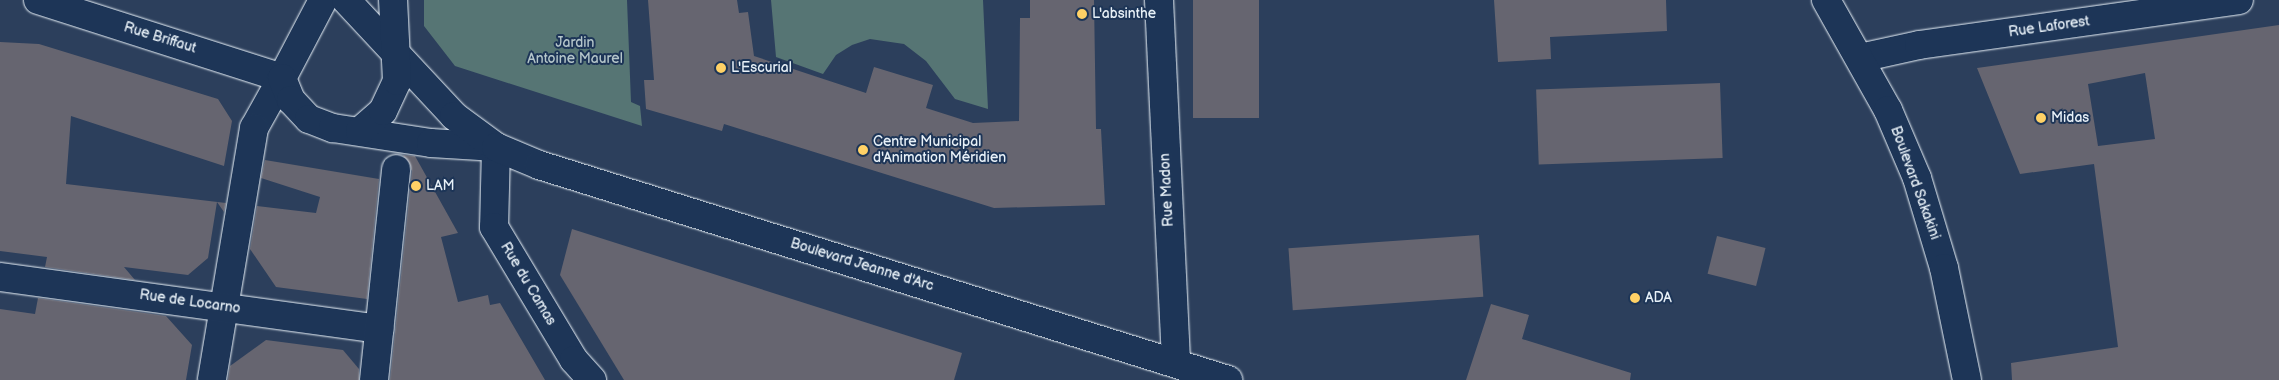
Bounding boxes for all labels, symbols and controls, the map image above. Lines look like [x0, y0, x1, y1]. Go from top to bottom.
place label: L'absinthe [1092, 6, 1156, 22]
marker: L'absinthe [1076, 8, 1088, 20]
street label: Rue Laforest [2008, 13, 2090, 41]
street label: Rue Briffaut [122, 19, 198, 57]
park label: Jardin Antoine Maurel [527, 35, 623, 68]
place label: L'Escurial [731, 60, 792, 76]
marker: L'Escurial [715, 62, 727, 74]
place label: Midas [2051, 110, 2089, 126]
marker: Midas [2035, 112, 2047, 124]
street label: Boulevard Sakakini [1887, 124, 1943, 242]
place label: Centre Municipal d'Animation Méridien [873, 134, 1006, 166]
marker: Centre Municipal d'Animation Méridien [857, 144, 869, 156]
street label: Rue Madon [1157, 153, 1177, 227]
place label: LAM [426, 178, 455, 194]
marker: LAM [410, 180, 422, 192]
street label: Boulevard Jeanne d'Arc [788, 235, 936, 295]
street label: Rue du Camas [497, 239, 559, 329]
street label: Rue de Locarno [138, 287, 242, 317]
place label: ADA [1645, 290, 1672, 306]
marker: ADA [1629, 292, 1641, 304]

